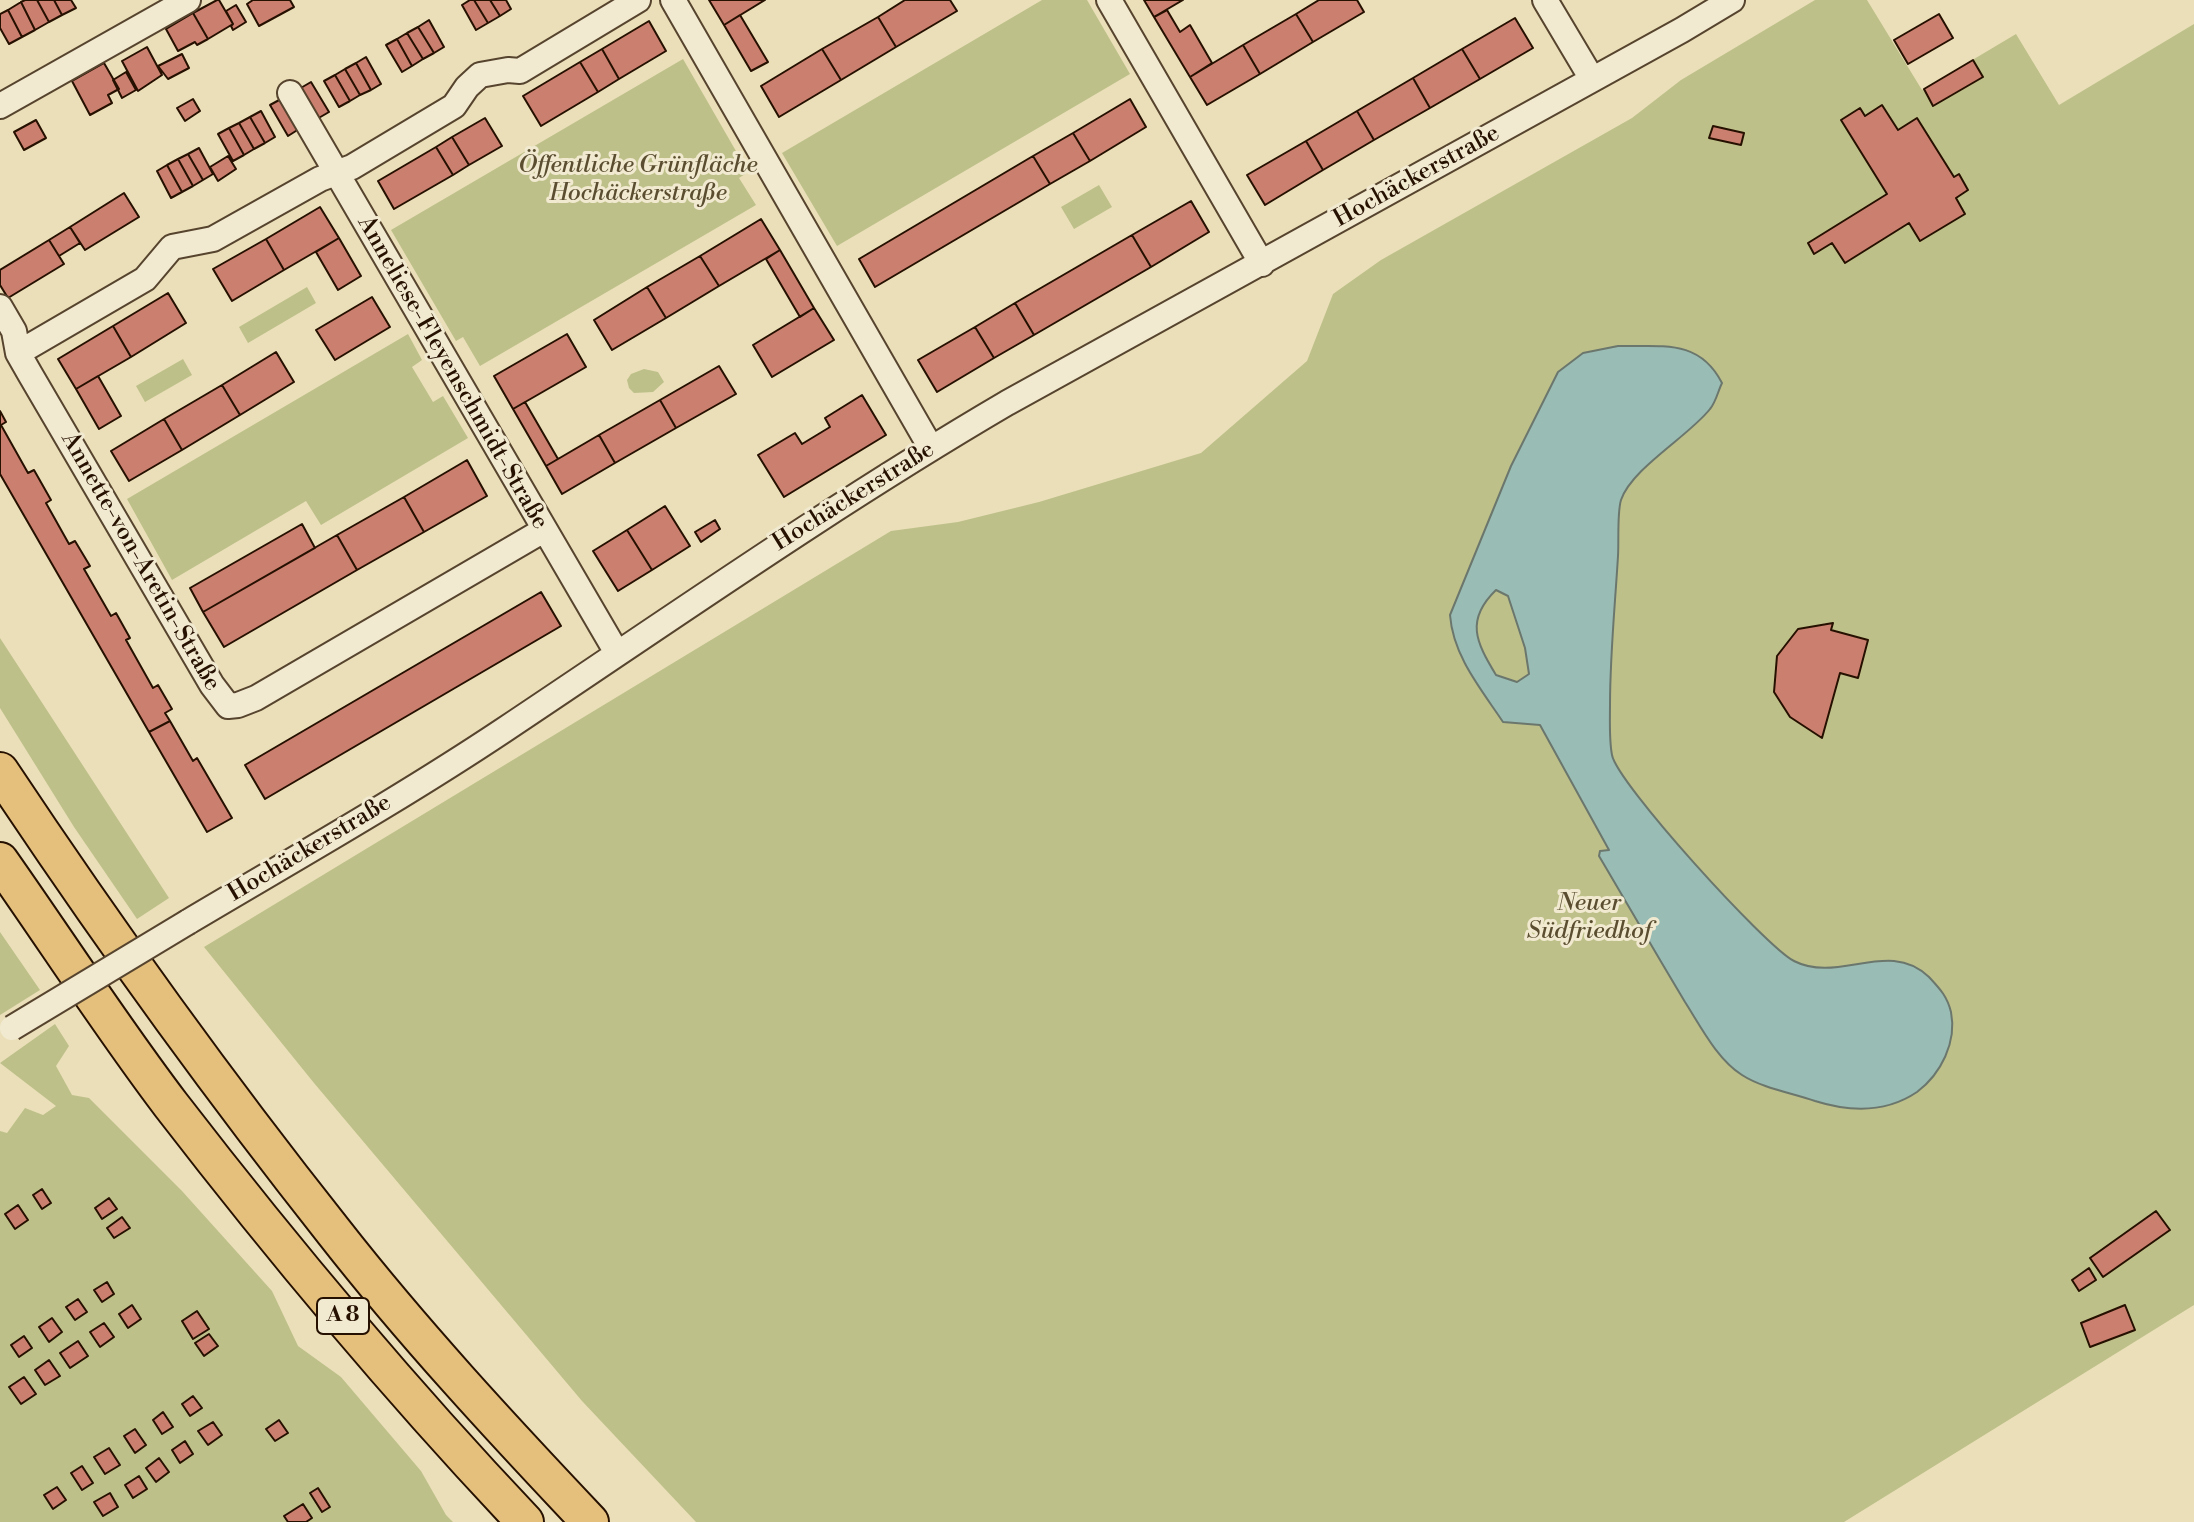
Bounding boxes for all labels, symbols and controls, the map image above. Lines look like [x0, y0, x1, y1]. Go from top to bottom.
street label: Hochäckerstraße [1329, 120, 1505, 234]
park label: Öffentliche Grünfläche Hochäckerstraße [518, 152, 758, 208]
street label: Anneliese-Fleyenschmidt-Straße [350, 211, 554, 535]
street label: Annette-von-Aretin-Straße [54, 428, 226, 696]
street label: Hochäckerstraße [768, 436, 940, 558]
street label: Hochäckerstraße [223, 789, 397, 909]
park label: Neuer Südfriedhof [1527, 890, 1651, 946]
road number: A 8 [317, 1298, 369, 1334]

